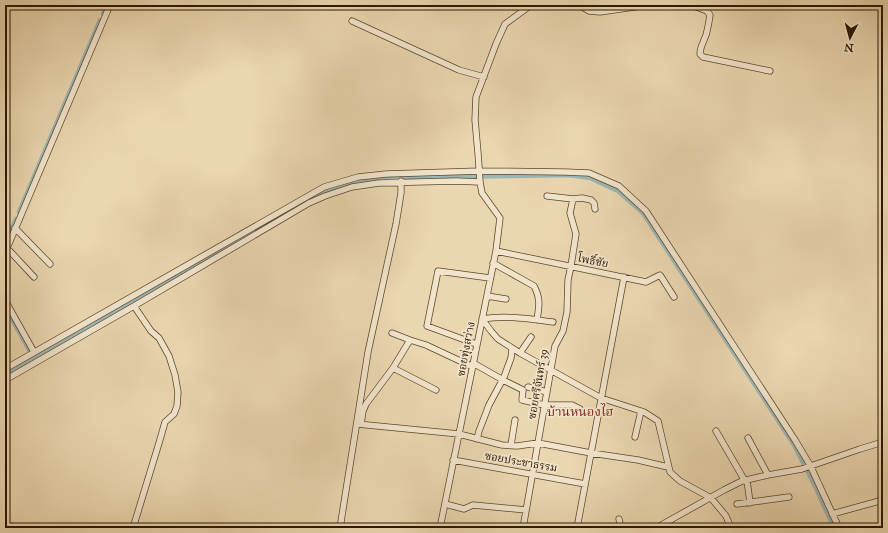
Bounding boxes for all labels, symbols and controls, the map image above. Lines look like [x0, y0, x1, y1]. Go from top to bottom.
north arrow [830, 18, 870, 58]
text: N [843, 40, 854, 54]
street label: โพธิ์ชัย [575, 250, 610, 270]
street label: ซอยทุ่งสว่าง [454, 320, 479, 378]
street label: ซอยศรีจันทร์ 39 [525, 348, 551, 420]
district label: บ้านหนองไฮ [547, 403, 613, 420]
street label: ซอยประชาธรรม [484, 449, 558, 475]

